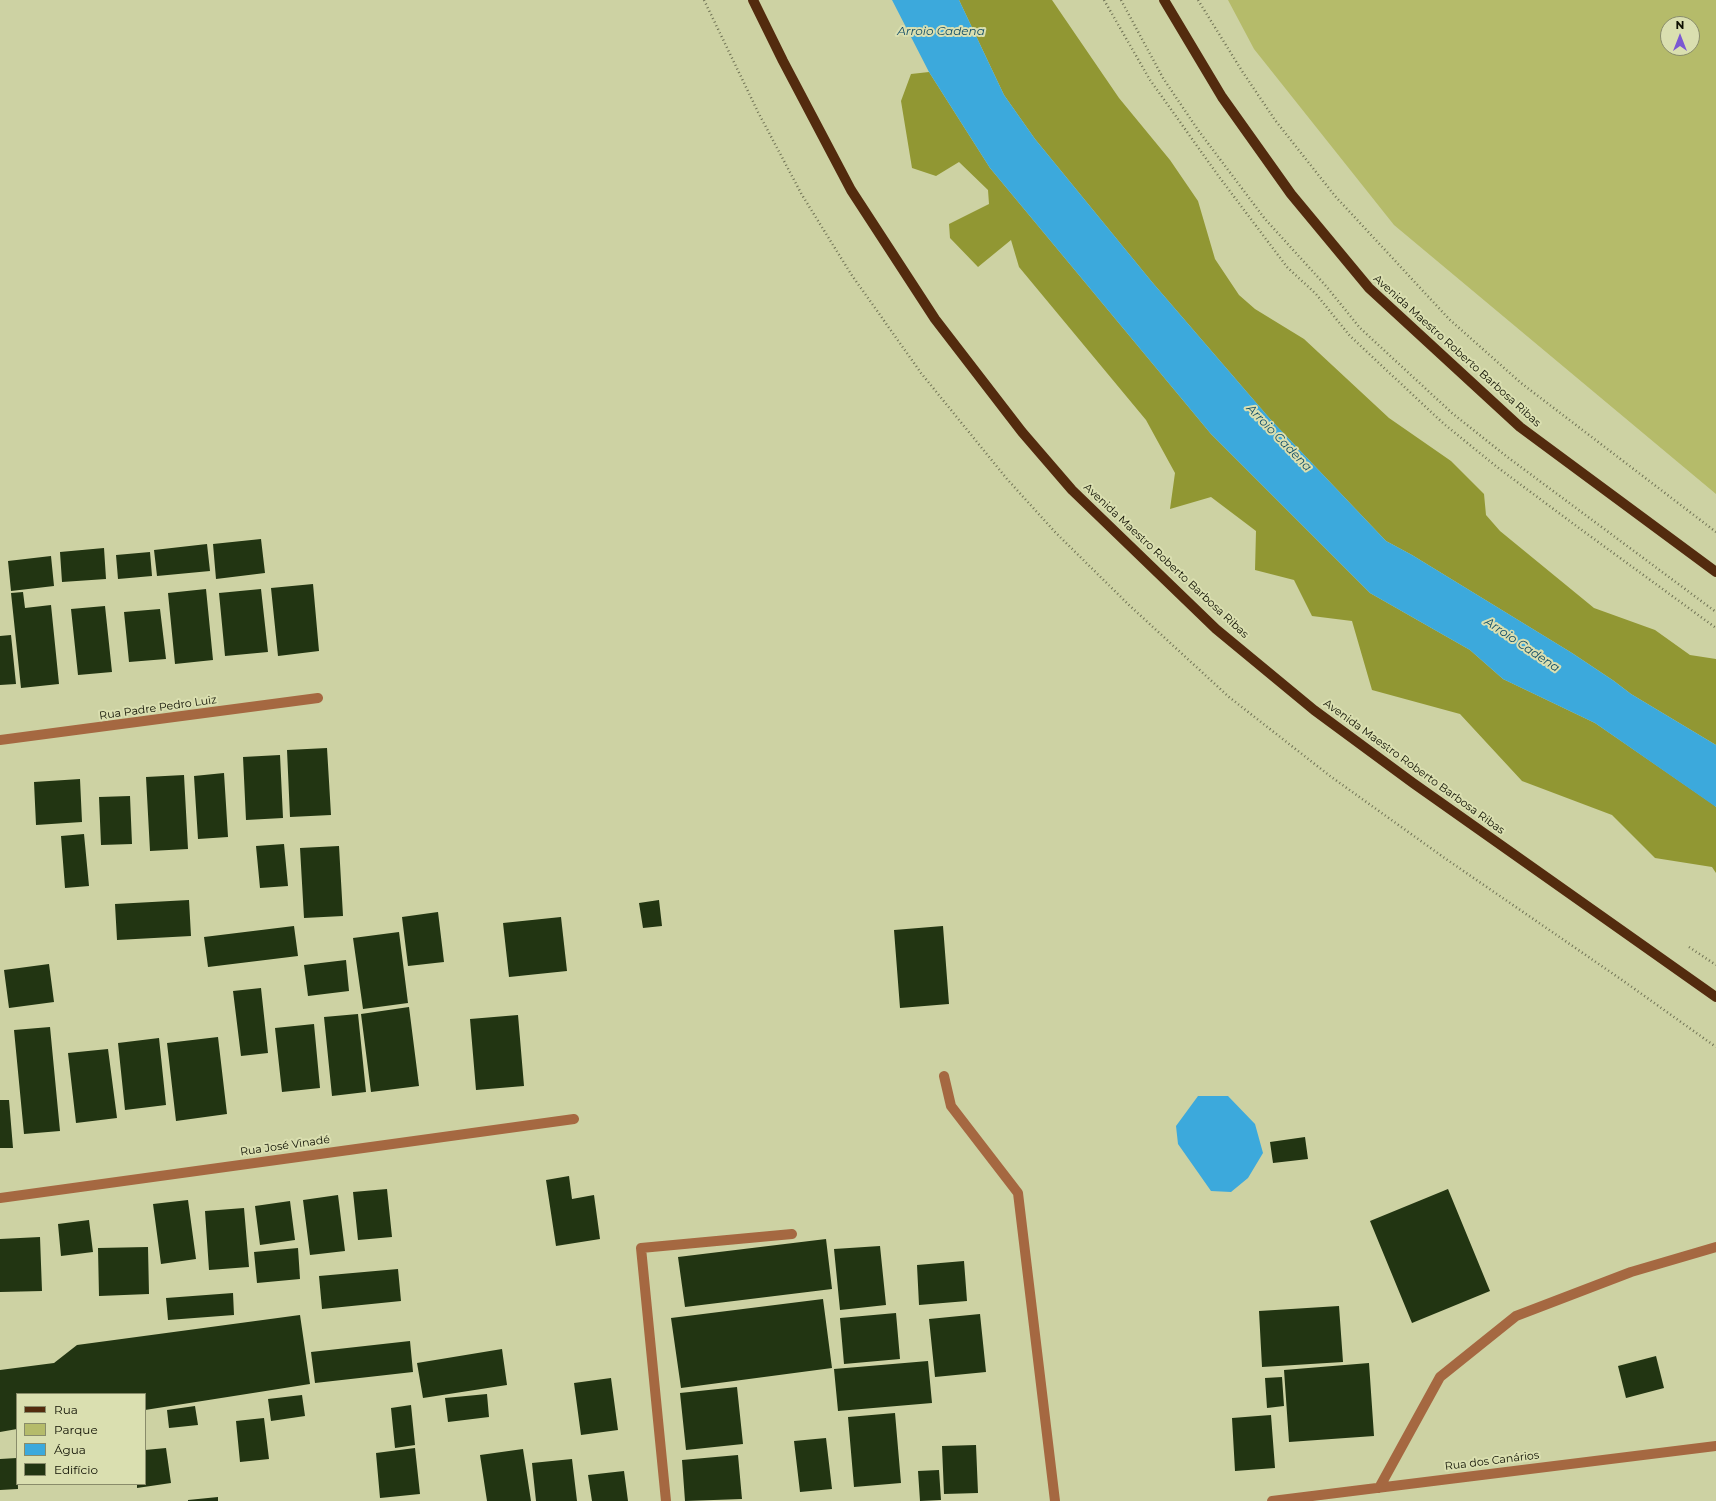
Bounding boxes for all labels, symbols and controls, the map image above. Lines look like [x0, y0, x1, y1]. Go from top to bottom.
north arrow [1660, 16, 1700, 56]
text: N [1676, 18, 1684, 32]
water label: Arroio Cadena [897, 24, 985, 38]
street label: Avenida Maestro Roberto Barbosa Ribas [1371, 272, 1543, 430]
water label: Arroio Cadena [1243, 402, 1315, 474]
street label: Avenida Maestro Roberto Barbosa Ribas [1081, 481, 1251, 641]
water label: Arroio Cadena [1482, 615, 1562, 675]
street label: Rua Padre Pedro Luiz [98, 693, 218, 723]
street label: Avenida Maestro Roberto Barbosa Ribas [1321, 697, 1507, 837]
street label: Rua José Vinadé [239, 1133, 331, 1159]
legend [16, 1393, 146, 1485]
text: Rua [54, 1402, 78, 1417]
text: Parque [54, 1422, 98, 1437]
text: Água [54, 1442, 86, 1457]
street label: Rua dos Canários [1444, 1449, 1540, 1473]
text: Edifício [54, 1462, 98, 1477]

